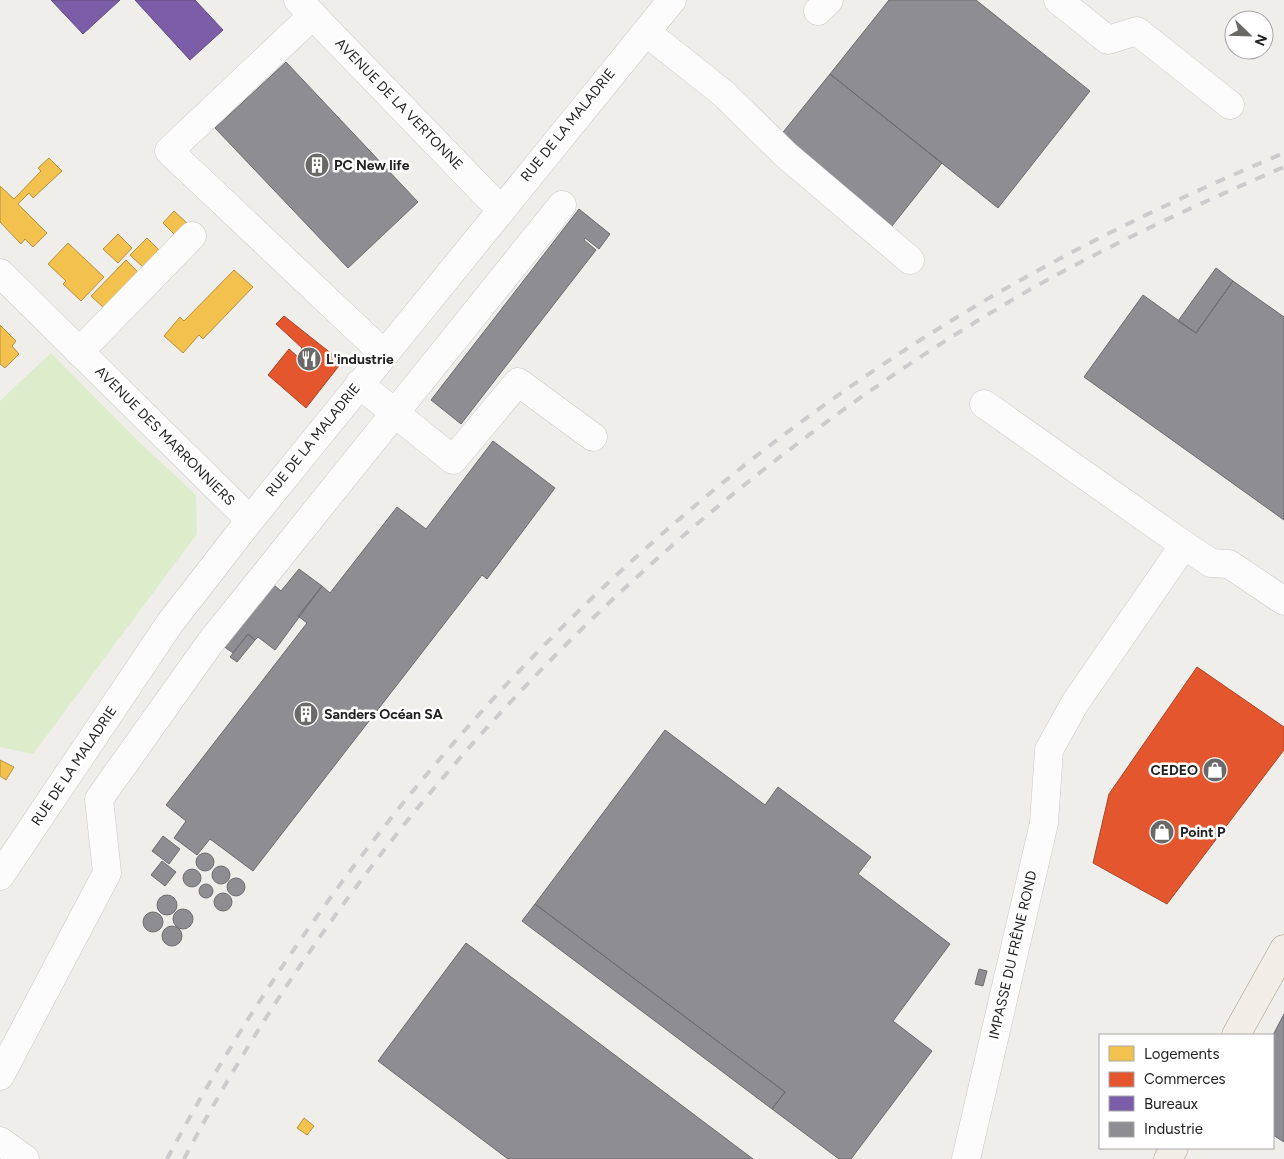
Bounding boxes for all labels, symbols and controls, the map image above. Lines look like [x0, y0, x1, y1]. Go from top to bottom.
north arrow [1224, 10, 1274, 60]
text: N [1251, 32, 1270, 48]
street label: AVENUE DE LA VERTONNE [332, 35, 466, 173]
street label: RUE DE LA MALADRIE [517, 65, 619, 185]
building icon: PC New life [304, 152, 330, 178]
place label: PC New life [334, 157, 410, 174]
restaurant icon: L'industrie [296, 346, 322, 372]
place label: L'industrie [326, 351, 394, 368]
street label: AVENUE DES MARRONNIERS [92, 363, 238, 509]
street label: RUE DE LA MALADRIE [262, 380, 364, 500]
building icon: Sanders Océan SA [293, 701, 319, 727]
street label: RUE DE LA MALADRIE [28, 703, 120, 829]
place label: Sanders Océan SA [324, 706, 443, 723]
shop icon: CEDEO [1202, 757, 1228, 783]
place label: CEDEO [1151, 762, 1198, 779]
shop icon: Point P [1149, 819, 1175, 845]
place label: Point P [1180, 824, 1226, 841]
street label: IMPASSE DU FRÊNE ROND [985, 869, 1041, 1041]
legend [1099, 1034, 1274, 1149]
text: Logements [1144, 1045, 1219, 1063]
text: Commerces [1144, 1070, 1226, 1088]
text: Bureaux [1144, 1095, 1198, 1113]
text: Industrie [1144, 1120, 1203, 1138]

